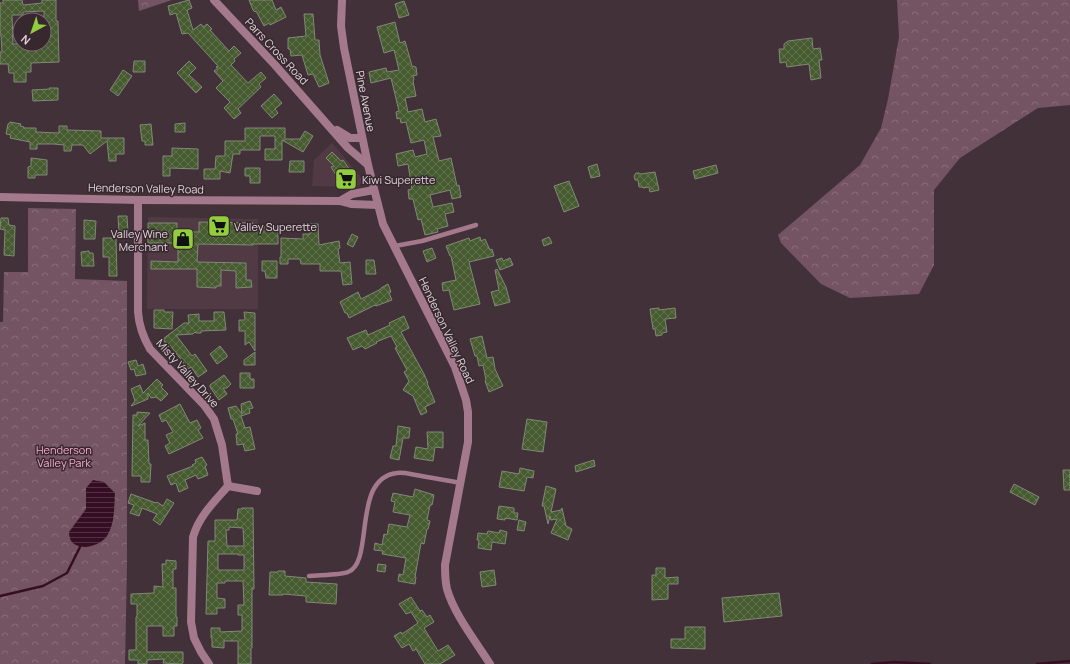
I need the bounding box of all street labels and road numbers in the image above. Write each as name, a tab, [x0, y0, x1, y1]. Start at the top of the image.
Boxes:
street label: Parrs Cross Road	[242, 14, 312, 88]
street label: Pine Avenue	[353, 69, 379, 133]
street label: Henderson Valley Road	[88, 179, 204, 197]
street label: Henderson Valley Road	[416, 274, 478, 386]
street label: Misty Valley Drive	[153, 336, 223, 411]

